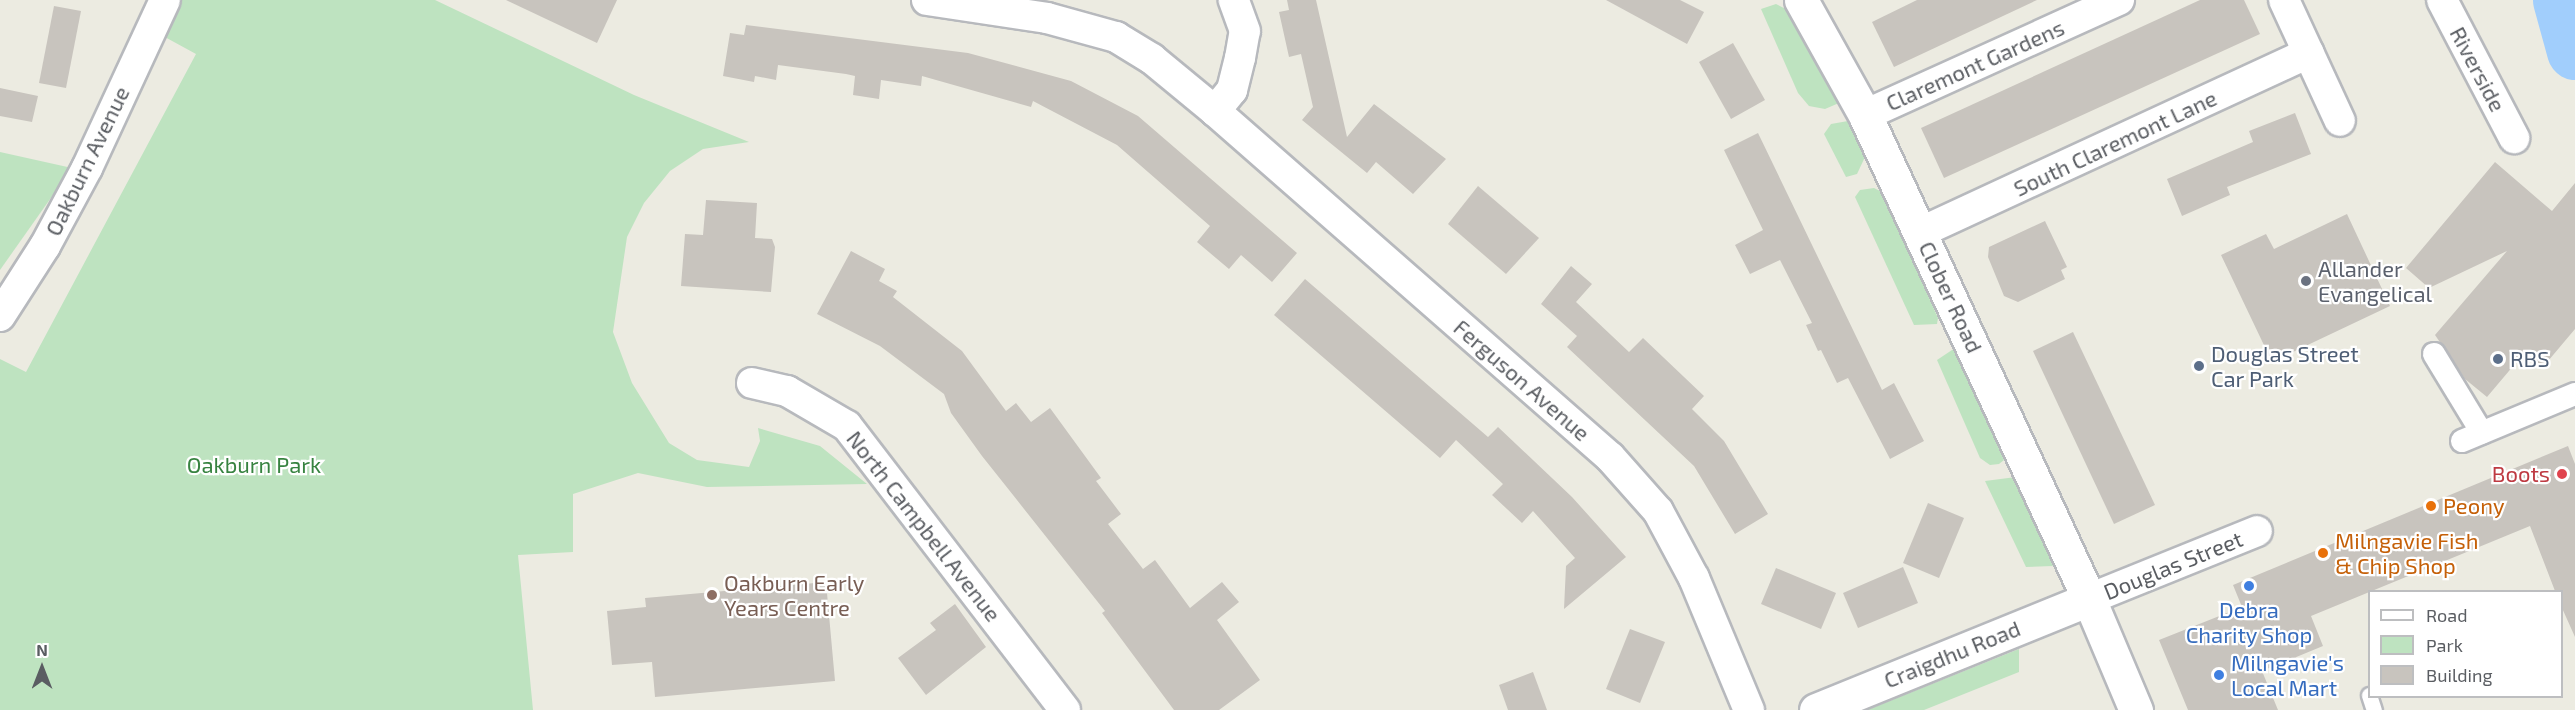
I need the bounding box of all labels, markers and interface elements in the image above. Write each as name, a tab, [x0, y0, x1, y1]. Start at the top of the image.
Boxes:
street label: Claremont Gardens	[1882, 14, 2068, 116]
street label: Riverside	[2445, 22, 2511, 116]
street label: Oakburn Avenue	[39, 82, 135, 240]
street label: South Claremont Lane	[2009, 84, 2221, 202]
street label: Clober Road	[1914, 237, 1988, 357]
place label: Allander Evangelical	[2318, 255, 2432, 306]
marker: Allander Evangelical	[2299, 274, 2313, 288]
street label: Ferguson Avenue	[1448, 314, 1596, 446]
place label: Douglas Street Car Park	[2211, 340, 2359, 392]
place label: RBS	[2510, 346, 2550, 372]
marker: RBS	[2491, 352, 2505, 366]
marker: Douglas Street Car Park	[2192, 359, 2206, 373]
street label: North Campbell Avenue	[841, 425, 1007, 627]
park label: Oakburn Park	[187, 452, 321, 478]
place label: Boots	[2492, 461, 2550, 487]
marker: Boots	[2555, 467, 2569, 481]
place label: Peony	[2443, 493, 2505, 519]
marker: Peony	[2424, 499, 2438, 513]
street label: Douglas Street	[2100, 525, 2246, 605]
place label: Milngavie Fish & Chip Shop	[2335, 527, 2478, 578]
marker: Milngavie Fish & Chip Shop	[2316, 546, 2330, 560]
place label: Oakburn Early Years Centre	[724, 569, 864, 620]
marker: Debra Charity Shop	[2242, 579, 2256, 593]
marker: Oakburn Early Years Centre	[705, 588, 719, 602]
legend	[2368, 590, 2563, 698]
place label: Debra Charity Shop	[2186, 596, 2312, 648]
text: Road	[2426, 604, 2467, 626]
street label: Craigdhu Road	[1880, 615, 2024, 693]
text: Park	[2426, 634, 2463, 656]
north arrow	[12, 638, 72, 698]
text: N	[36, 640, 48, 659]
place label: Milngavie's Local Mart	[2231, 649, 2344, 700]
text: Building	[2426, 664, 2493, 686]
marker: Milngavie's Local Mart	[2212, 668, 2226, 682]

